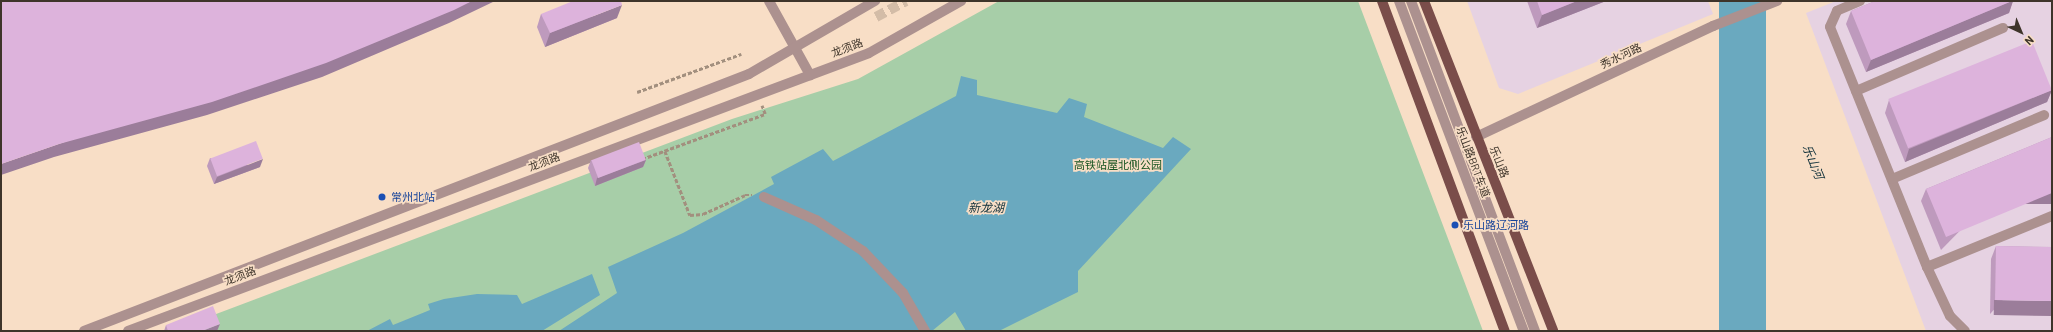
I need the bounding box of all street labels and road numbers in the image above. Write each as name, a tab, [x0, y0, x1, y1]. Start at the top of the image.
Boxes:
street label: 龙须路	[829, 36, 865, 60]
street label: 秀水河路	[1598, 41, 1644, 71]
street label: 乐山路BRT车道	[1453, 125, 1493, 199]
street label: 乐山路	[1487, 144, 1511, 180]
street label: 龙须路	[526, 150, 562, 174]
street label: 龙须路	[222, 264, 258, 288]

